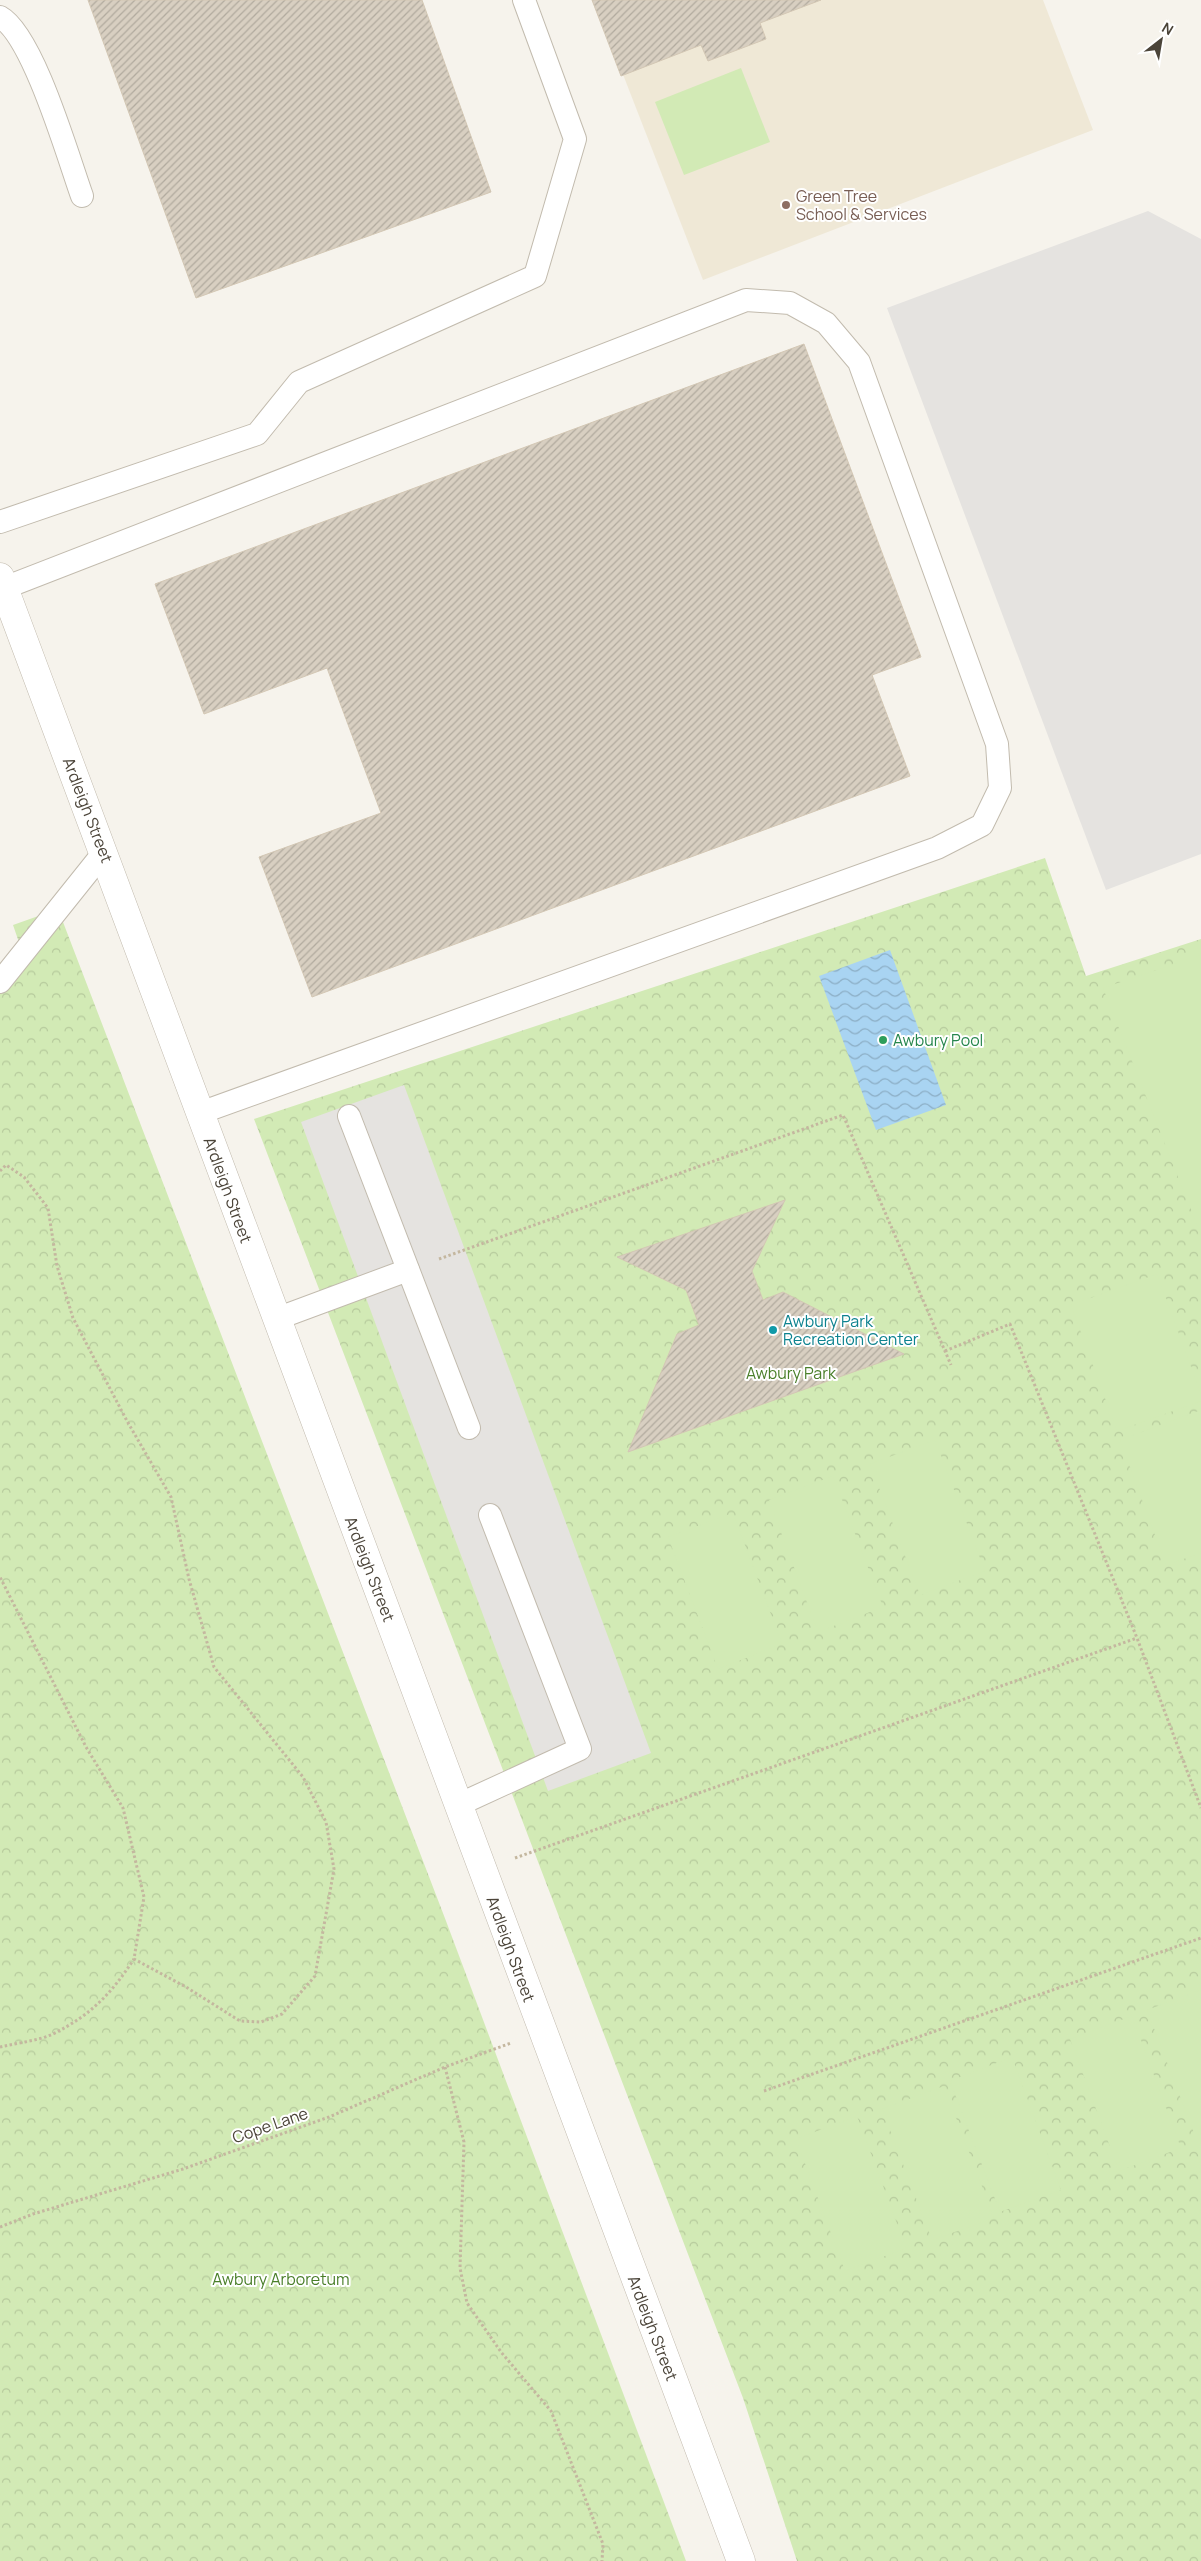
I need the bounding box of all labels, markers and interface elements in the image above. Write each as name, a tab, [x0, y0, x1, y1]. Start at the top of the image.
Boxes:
north arrow	[1136, 15, 1186, 65]
text: N	[1159, 18, 1177, 39]
place label: Green Tree School & Services	[796, 185, 927, 225]
marker: Green Tree School & Services	[780, 199, 792, 211]
street label: Ardleigh Street	[58, 754, 118, 866]
place label: Awbury Pool	[893, 1029, 983, 1051]
marker: Awbury Pool	[877, 1034, 889, 1046]
street label: Ardleigh Street	[199, 1134, 257, 1246]
place label: Awbury Park Recreation Center	[783, 1310, 919, 1350]
marker: Awbury Park Recreation Center	[767, 1324, 779, 1336]
park label: Awbury Park	[746, 1362, 837, 1384]
street label: Ardleigh Street	[340, 1513, 400, 1625]
street label: Ardleigh Street	[482, 1893, 540, 2005]
street label: Cope Lane	[229, 2102, 311, 2148]
park label: Awbury Arboretum	[212, 2268, 350, 2290]
street label: Ardleigh Street	[623, 2272, 683, 2384]

